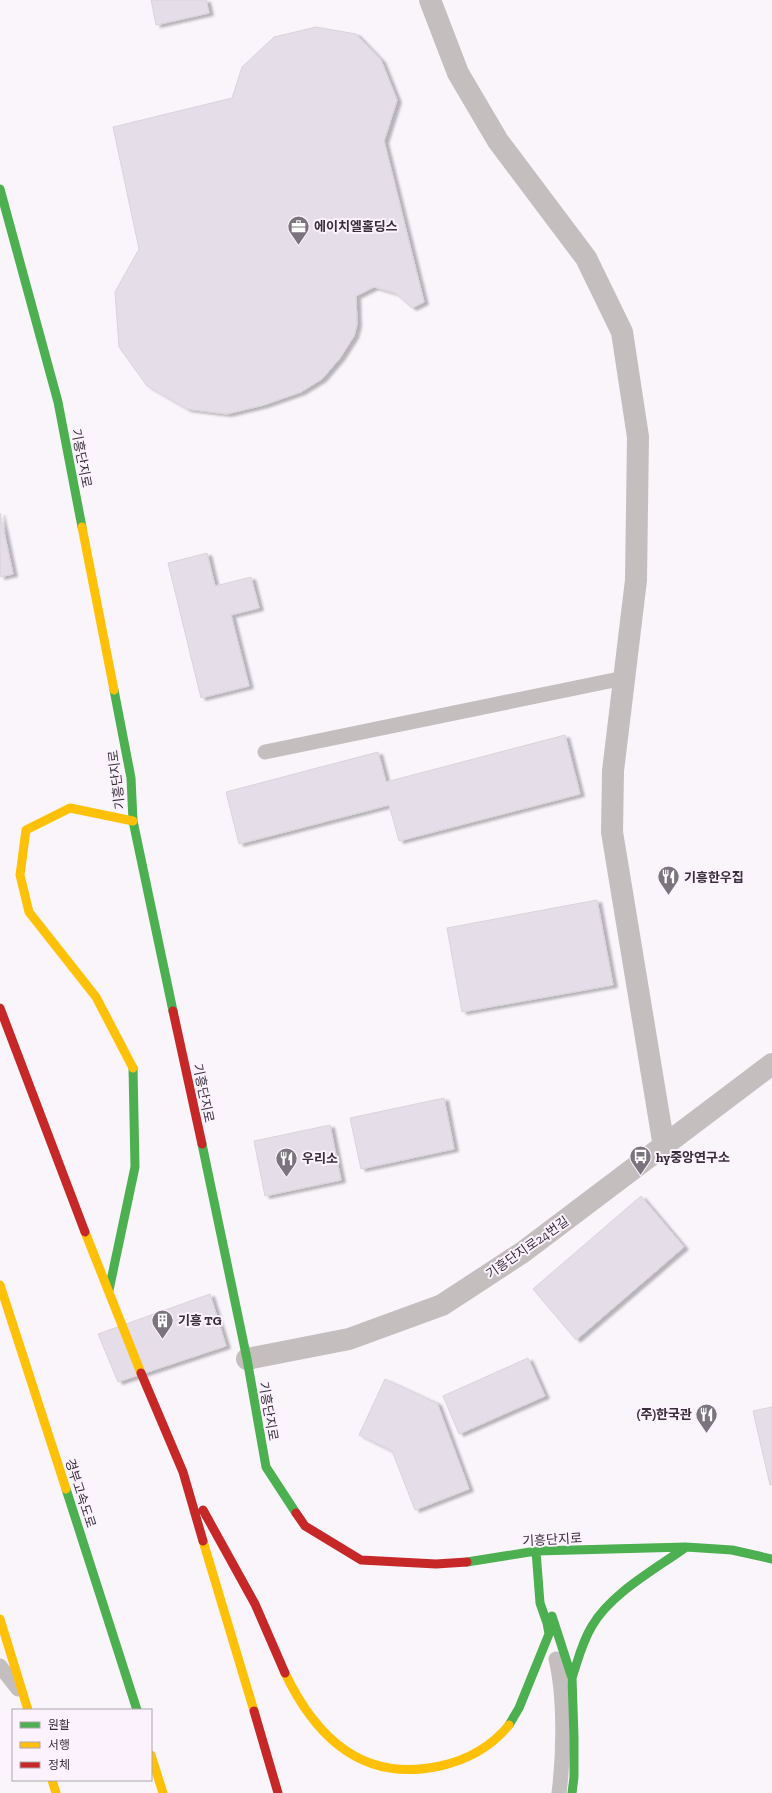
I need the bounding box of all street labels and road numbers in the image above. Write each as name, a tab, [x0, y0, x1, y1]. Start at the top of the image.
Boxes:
street label: 기흥단지로	[68, 427, 95, 489]
street label: 기흥단지로	[105, 749, 128, 811]
street label: 기흥단지로	[190, 1062, 217, 1124]
street label: 기흥단지로24번길	[483, 1213, 571, 1281]
street label: 기흥단지로	[256, 1380, 281, 1442]
street label: 경부고속도로	[62, 1457, 99, 1530]
street label: 기흥단지로	[522, 1530, 582, 1549]

